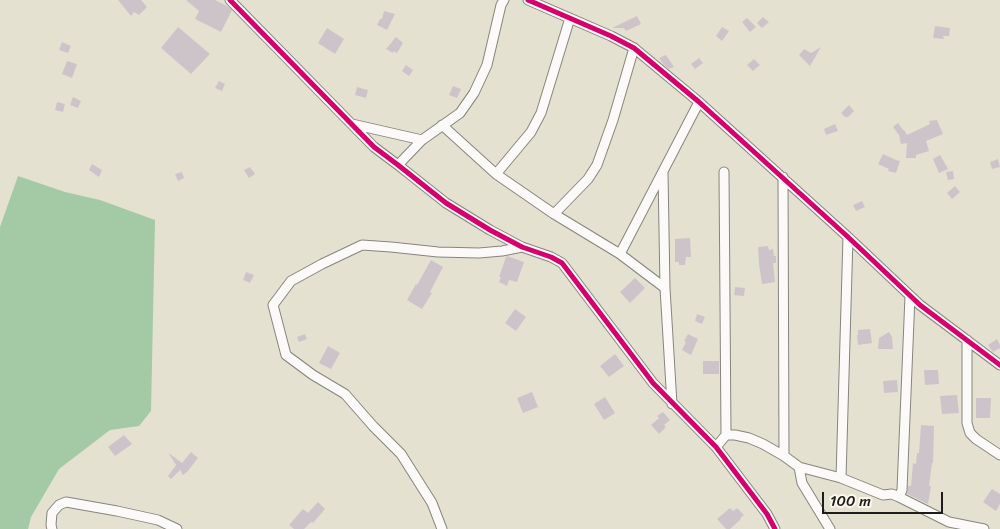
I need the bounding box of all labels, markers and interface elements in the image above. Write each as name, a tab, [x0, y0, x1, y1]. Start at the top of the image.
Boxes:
scale bar	[825, 482, 946, 514]
text: 100 m	[830, 488, 871, 514]

